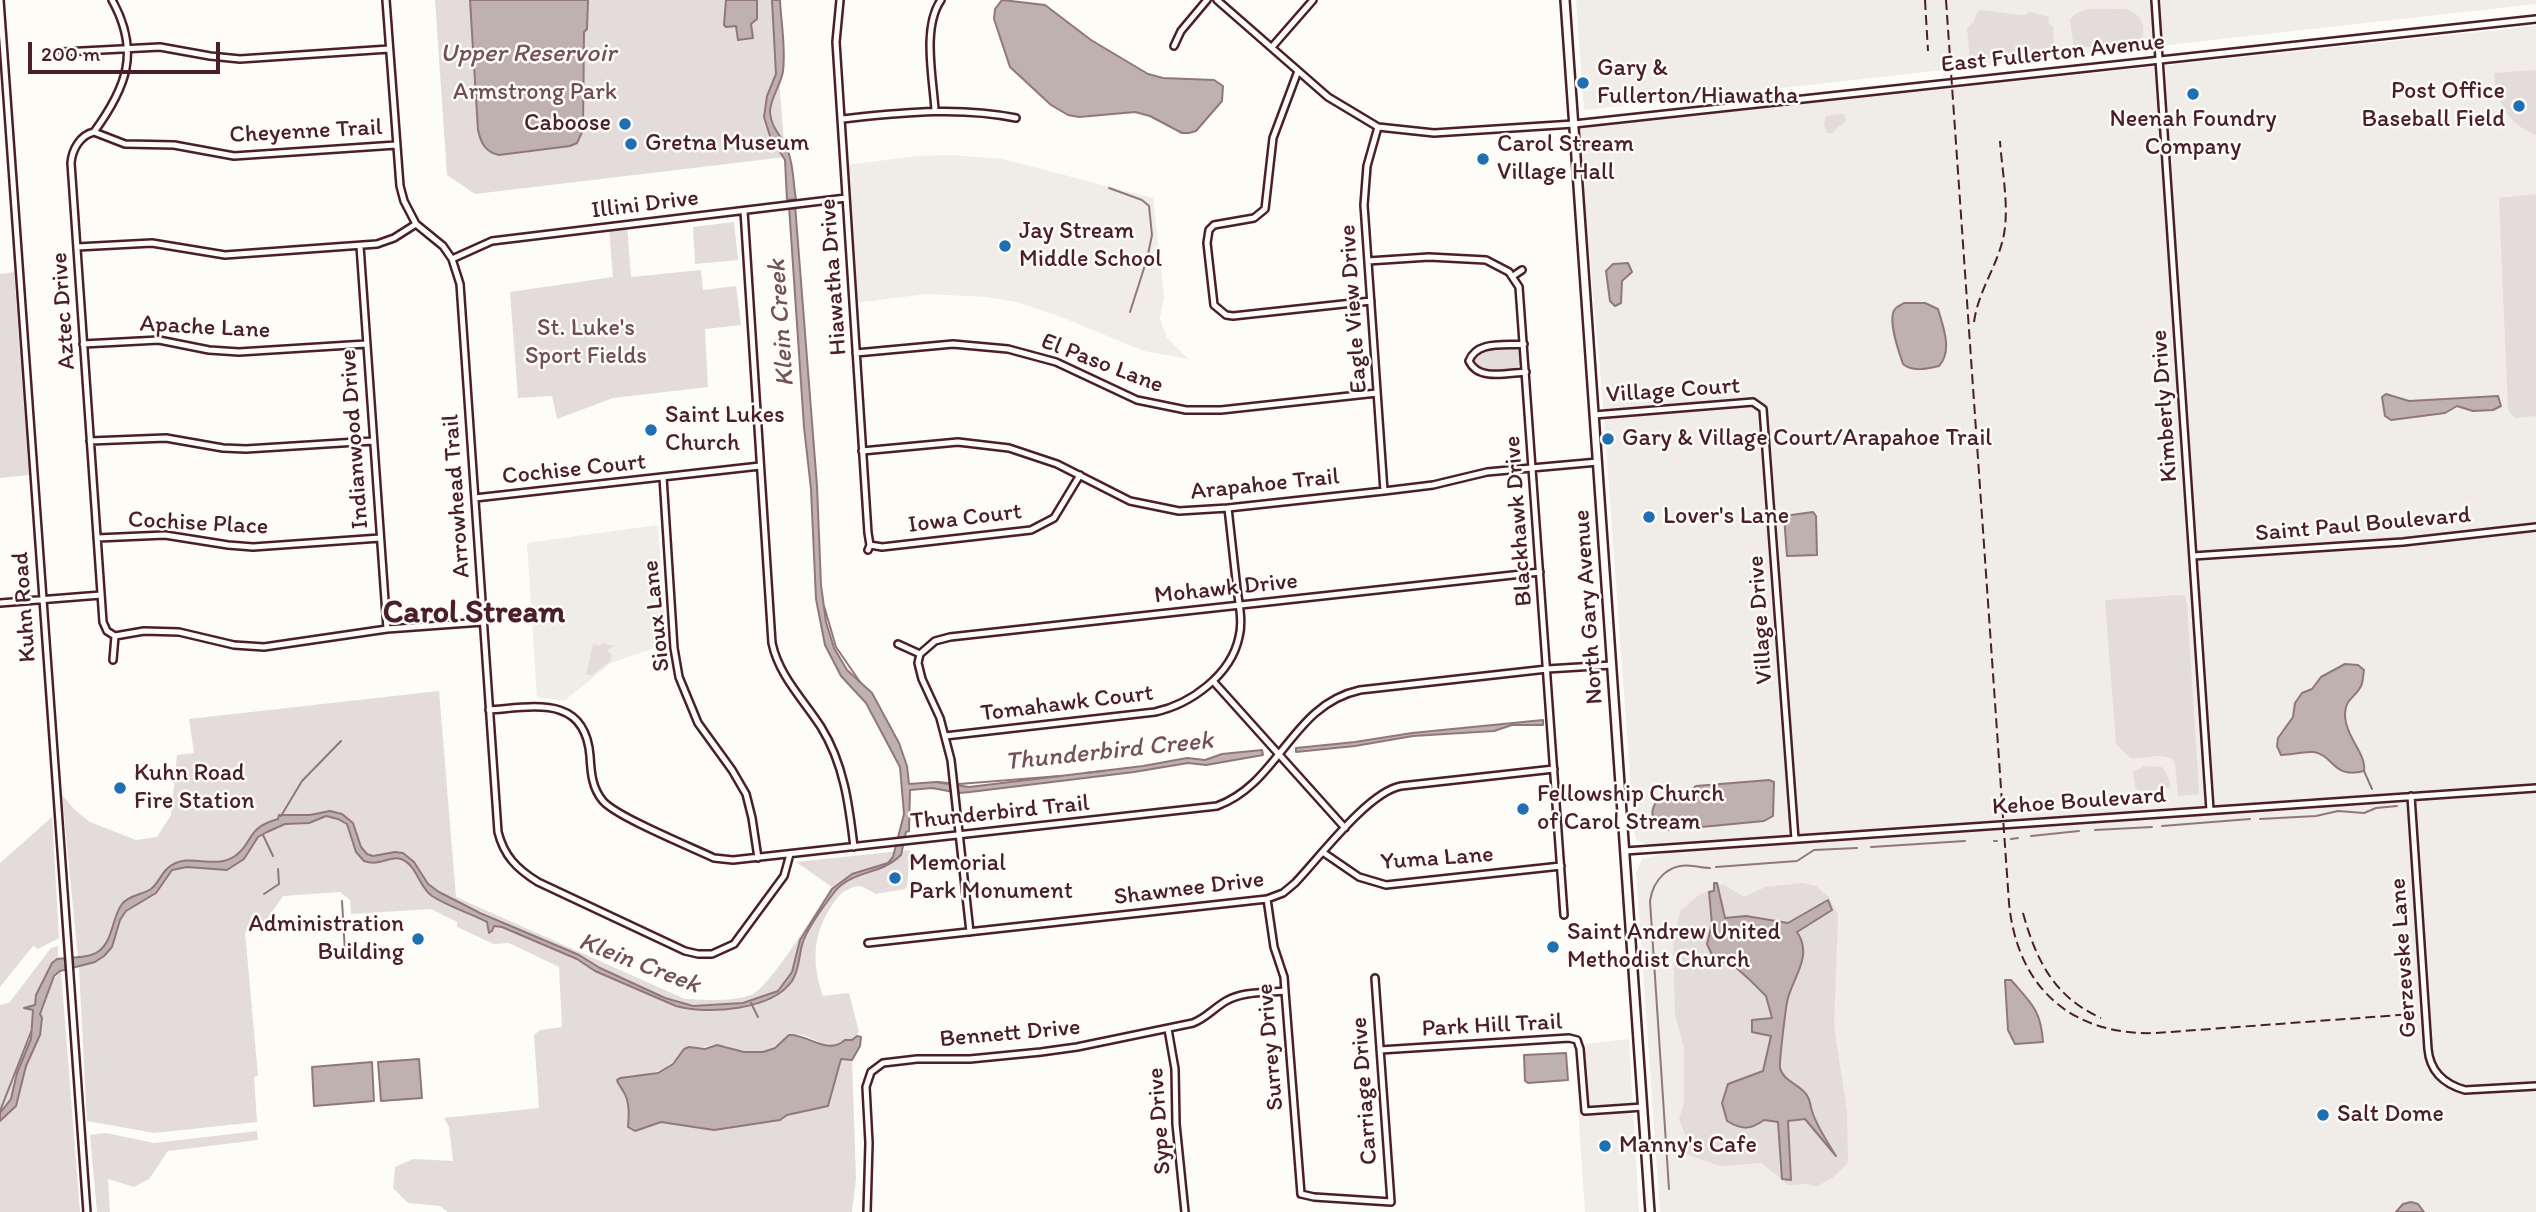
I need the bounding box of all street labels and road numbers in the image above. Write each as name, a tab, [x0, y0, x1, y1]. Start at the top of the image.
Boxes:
street label: East Fullerton Avenue	[1940, 28, 2166, 80]
street label: Cheyenne Trail	[229, 114, 383, 150]
street label: Illini Drive	[590, 184, 700, 226]
street label: Hiawatha Drive	[814, 198, 854, 356]
street label: Eagle View Drive	[1334, 224, 1374, 394]
street label: Aztec Drive	[46, 251, 82, 371]
street label: Apache Lane	[139, 310, 271, 346]
street label: El Paso Lane	[1037, 327, 1167, 401]
street label: Kimberly Drive	[2145, 329, 2185, 483]
street label: Indianwood Drive	[334, 348, 376, 530]
street label: Village Court	[1605, 372, 1741, 410]
street label: Arrowhead Trail	[437, 413, 477, 579]
street label: Blackhawk Drive	[1499, 435, 1539, 607]
street label: Cochise Court	[501, 448, 647, 492]
street label: Arapahoe Trail	[1189, 463, 1341, 507]
street label: Iowa Court	[907, 498, 1023, 540]
street label: Saint Paul Boulevard	[2254, 501, 2472, 549]
street label: Cochise Place	[127, 506, 269, 542]
street label: North Gary Avenue	[1568, 509, 1610, 705]
street label: Kuhn Road	[7, 551, 43, 663]
street label: Village Drive	[1742, 555, 1780, 685]
street label: Sioux Lane	[637, 559, 677, 673]
street label: Mohawk Drive	[1153, 567, 1299, 611]
street label: Tomahawk Court	[979, 679, 1155, 729]
street label: Kehoe Boulevard	[1991, 782, 2167, 822]
street label: Thunderbird Trail	[909, 789, 1091, 837]
street label: Yuma Lane	[1380, 841, 1494, 877]
street label: Shawnee Drive	[1112, 865, 1266, 913]
street label: Gerzevske Lane	[2384, 877, 2424, 1039]
street label: Surrey Drive	[1251, 982, 1291, 1112]
street label: Park Hill Trail	[1421, 1008, 1563, 1044]
street label: Bennett Drive	[938, 1013, 1082, 1055]
street label: Carriage Drive	[1345, 1016, 1385, 1166]
street label: Sype Drive	[1142, 1066, 1178, 1176]

